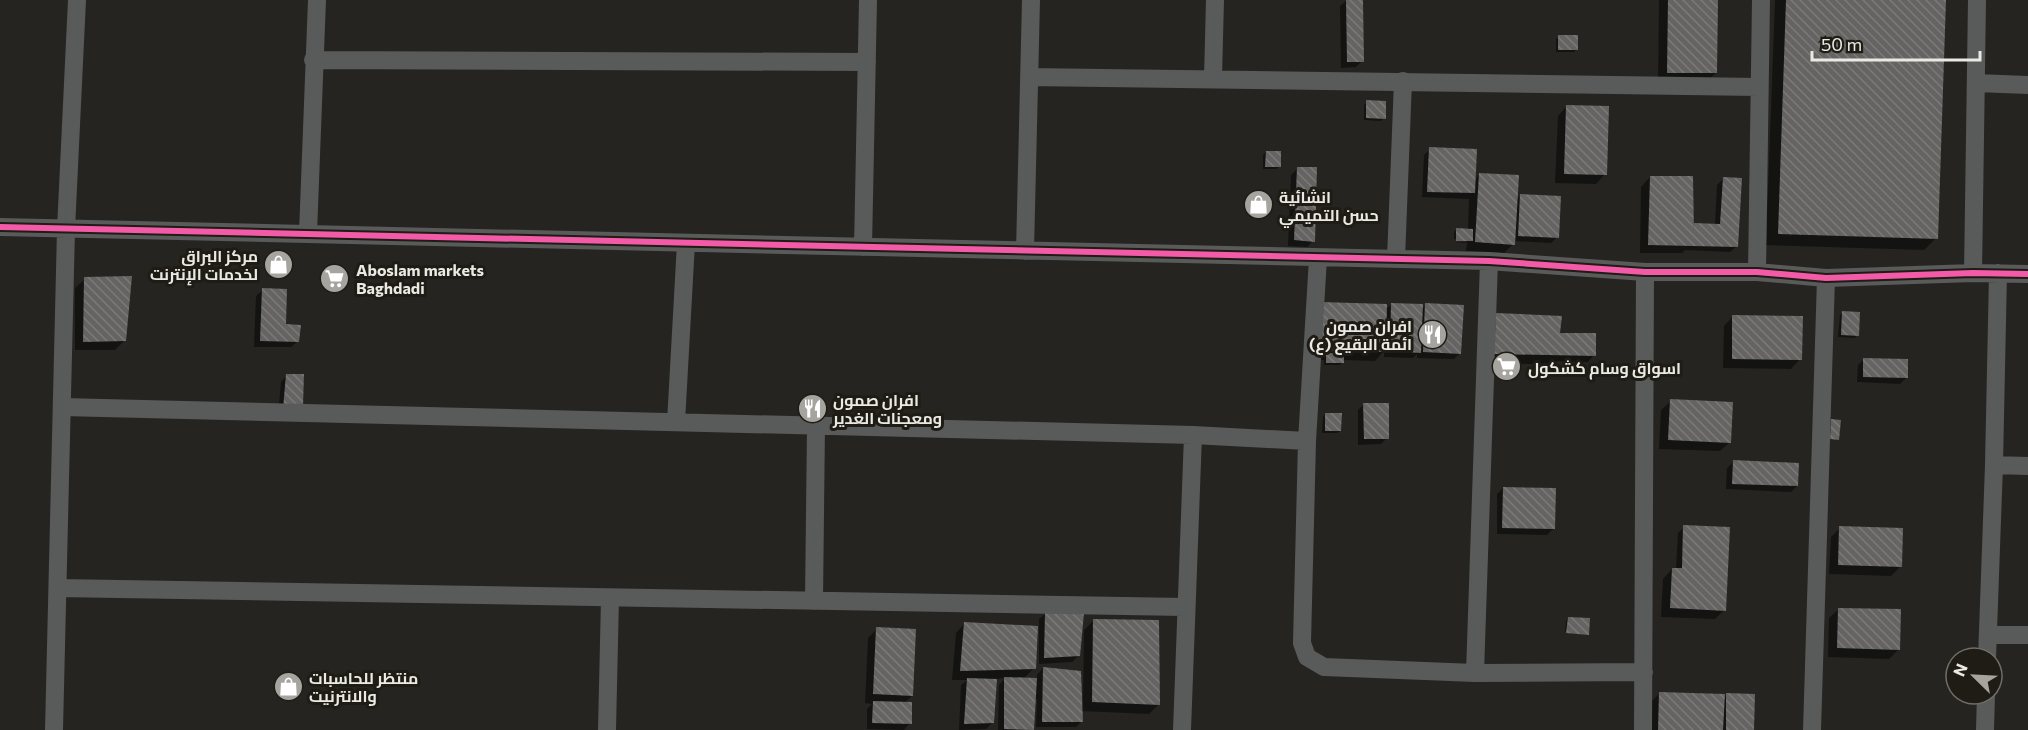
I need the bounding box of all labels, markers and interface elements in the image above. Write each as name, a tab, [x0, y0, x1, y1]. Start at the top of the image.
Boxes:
scale bar	[1812, 24, 1980, 62]
text: 50 m	[1821, 33, 1862, 55]
place label: انشائية حسن التميمي	[1279, 187, 1379, 228]
shop icon: انشائية حسن التميمي	[1242, 189, 1274, 221]
place label: مركز البراق لخدمات الإنترنت	[150, 246, 258, 286]
shop icon: مركز البراق لخدمات الإنترنت	[263, 248, 295, 280]
place label: Aboslam markets Baghdadi	[356, 260, 484, 297]
supermarket icon: Aboslam markets Baghdadi	[319, 262, 351, 294]
place label: افران صمون ائمة البقيع (ع)	[1309, 316, 1412, 355]
restaurant icon: افران صمون ائمة البقيع (ع)	[1417, 318, 1449, 350]
supermarket icon: اسواق وسام كشكول	[1491, 351, 1523, 383]
place label: اسواق وسام كشكول	[1528, 358, 1681, 380]
place label: افران صمون ومعجنات الغدير	[832, 390, 942, 428]
restaurant icon: افران صمون ومعجنات الغدير	[796, 392, 828, 424]
north arrow	[1944, 646, 2004, 706]
text: N	[1949, 660, 1971, 679]
place label: منتظر للحاسبات والانترنيت	[309, 668, 418, 706]
shop icon: منتظر للحاسبات والانترنيت	[272, 670, 304, 702]

